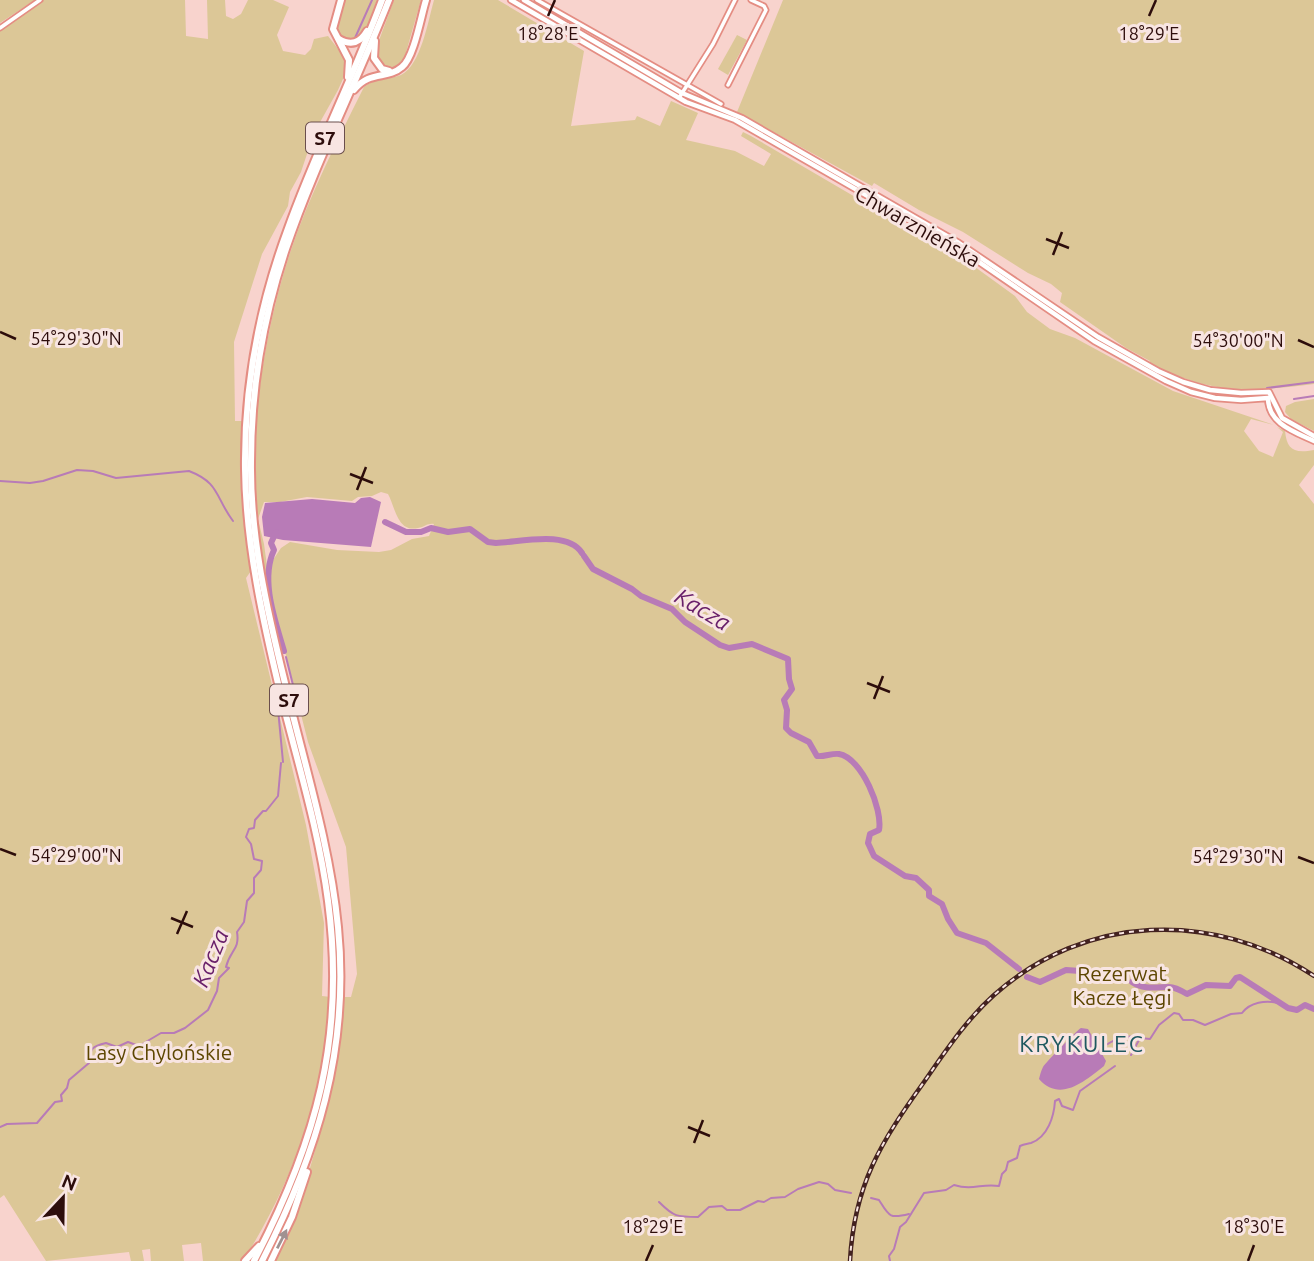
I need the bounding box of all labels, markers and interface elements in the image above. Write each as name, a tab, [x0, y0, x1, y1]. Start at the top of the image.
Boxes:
text: 18°28'E	[518, 23, 578, 43]
text: 18°29'E	[1119, 23, 1179, 43]
road number: S7	[306, 122, 344, 154]
street label: Chwarznieńska	[851, 180, 985, 272]
text: 54°29'30"N	[30, 328, 122, 348]
text: 54°30'00"N	[1192, 330, 1284, 350]
water label: Kacza	[671, 583, 735, 635]
road number: S7	[270, 684, 308, 716]
text: 54°29'00"N	[30, 845, 122, 865]
text: 54°29'30"N	[1192, 846, 1284, 866]
water label: Kacza	[187, 926, 233, 990]
park label: Rezerwat Kacze Łęgi	[1073, 961, 1172, 1009]
district label: KRYKULEC	[1019, 1031, 1145, 1056]
park label: Lasy Chylońskie	[86, 1040, 232, 1064]
north arrow	[28, 1163, 98, 1233]
text: N	[59, 1169, 80, 1195]
text: 18°29'E	[623, 1216, 683, 1236]
text: 18°30'E	[1224, 1216, 1284, 1236]
one-way arrow	[276, 1229, 288, 1250]

